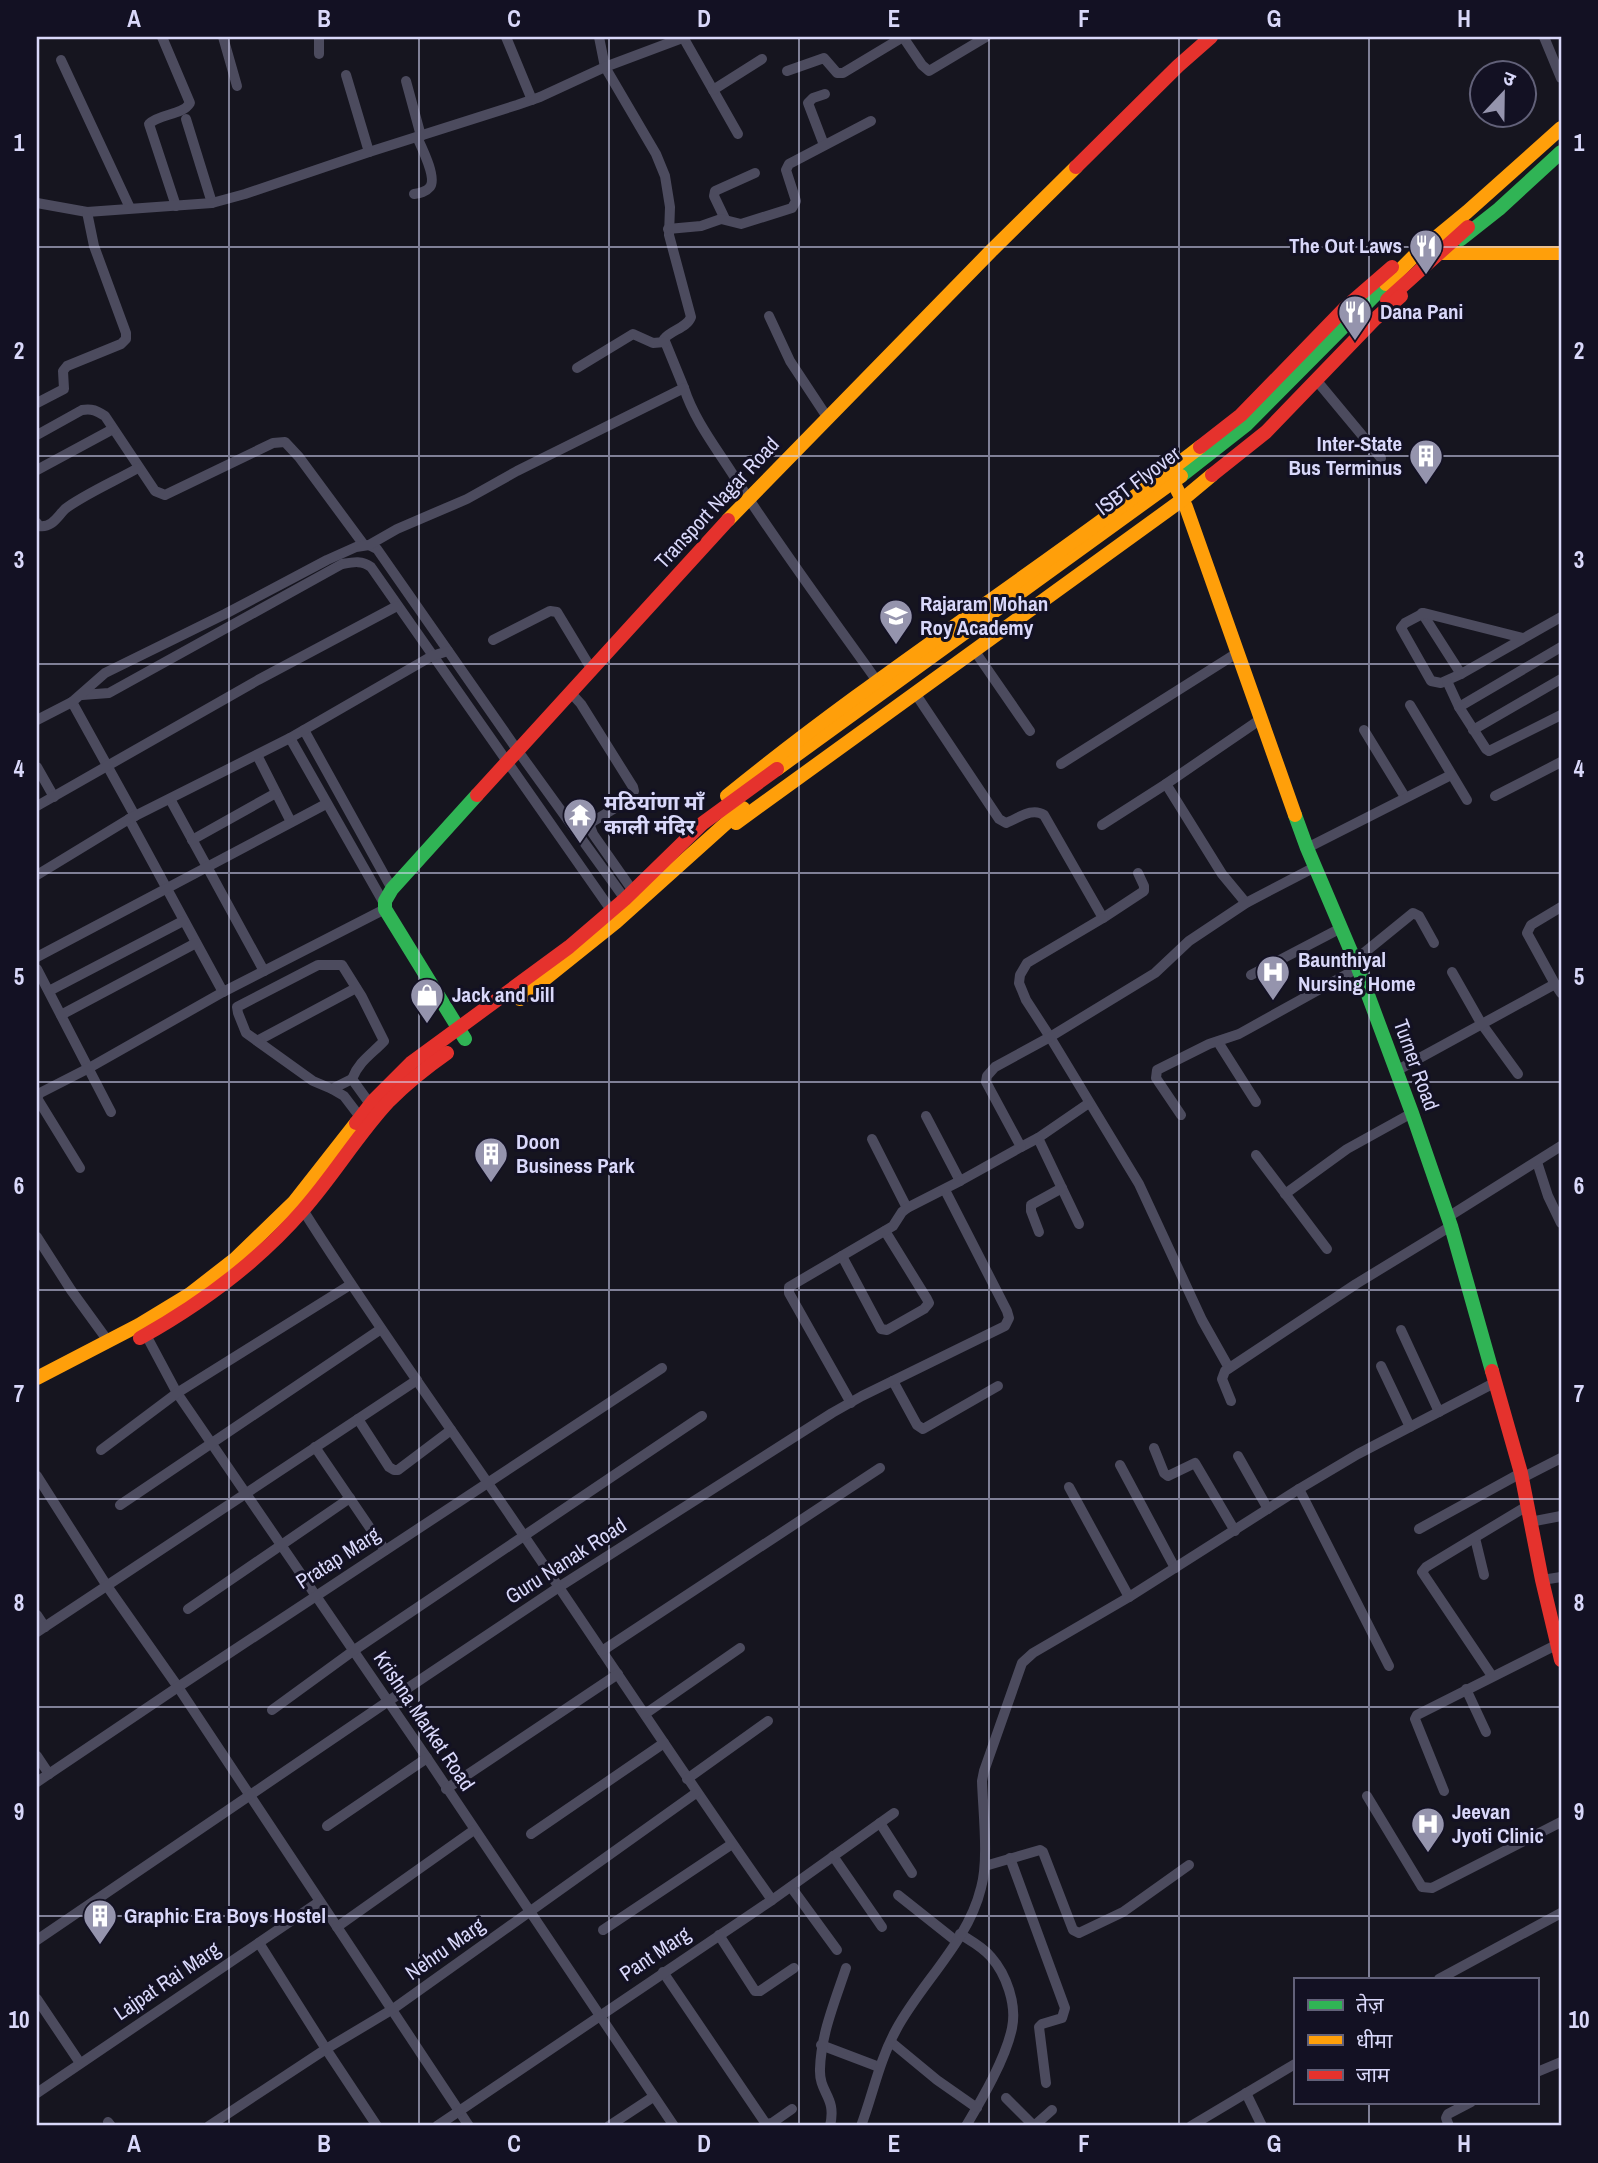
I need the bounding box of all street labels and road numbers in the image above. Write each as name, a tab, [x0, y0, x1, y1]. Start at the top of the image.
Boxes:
street label: Transport Nagar Road	[648, 430, 785, 575]
street label: ISBT Flyover	[1089, 439, 1186, 522]
street label: Turner Road	[1387, 1015, 1446, 1115]
street label: Guru Nanak Road	[500, 1511, 632, 1611]
street label: Pratap Marg	[290, 1519, 386, 1596]
street label: Krishna Market Road	[367, 1645, 482, 1796]
street label: Nehru Marg	[399, 1910, 491, 1987]
street label: Pant Marg	[614, 1919, 696, 1988]
street label: Lajpat Rai Marg	[108, 1934, 226, 2027]

